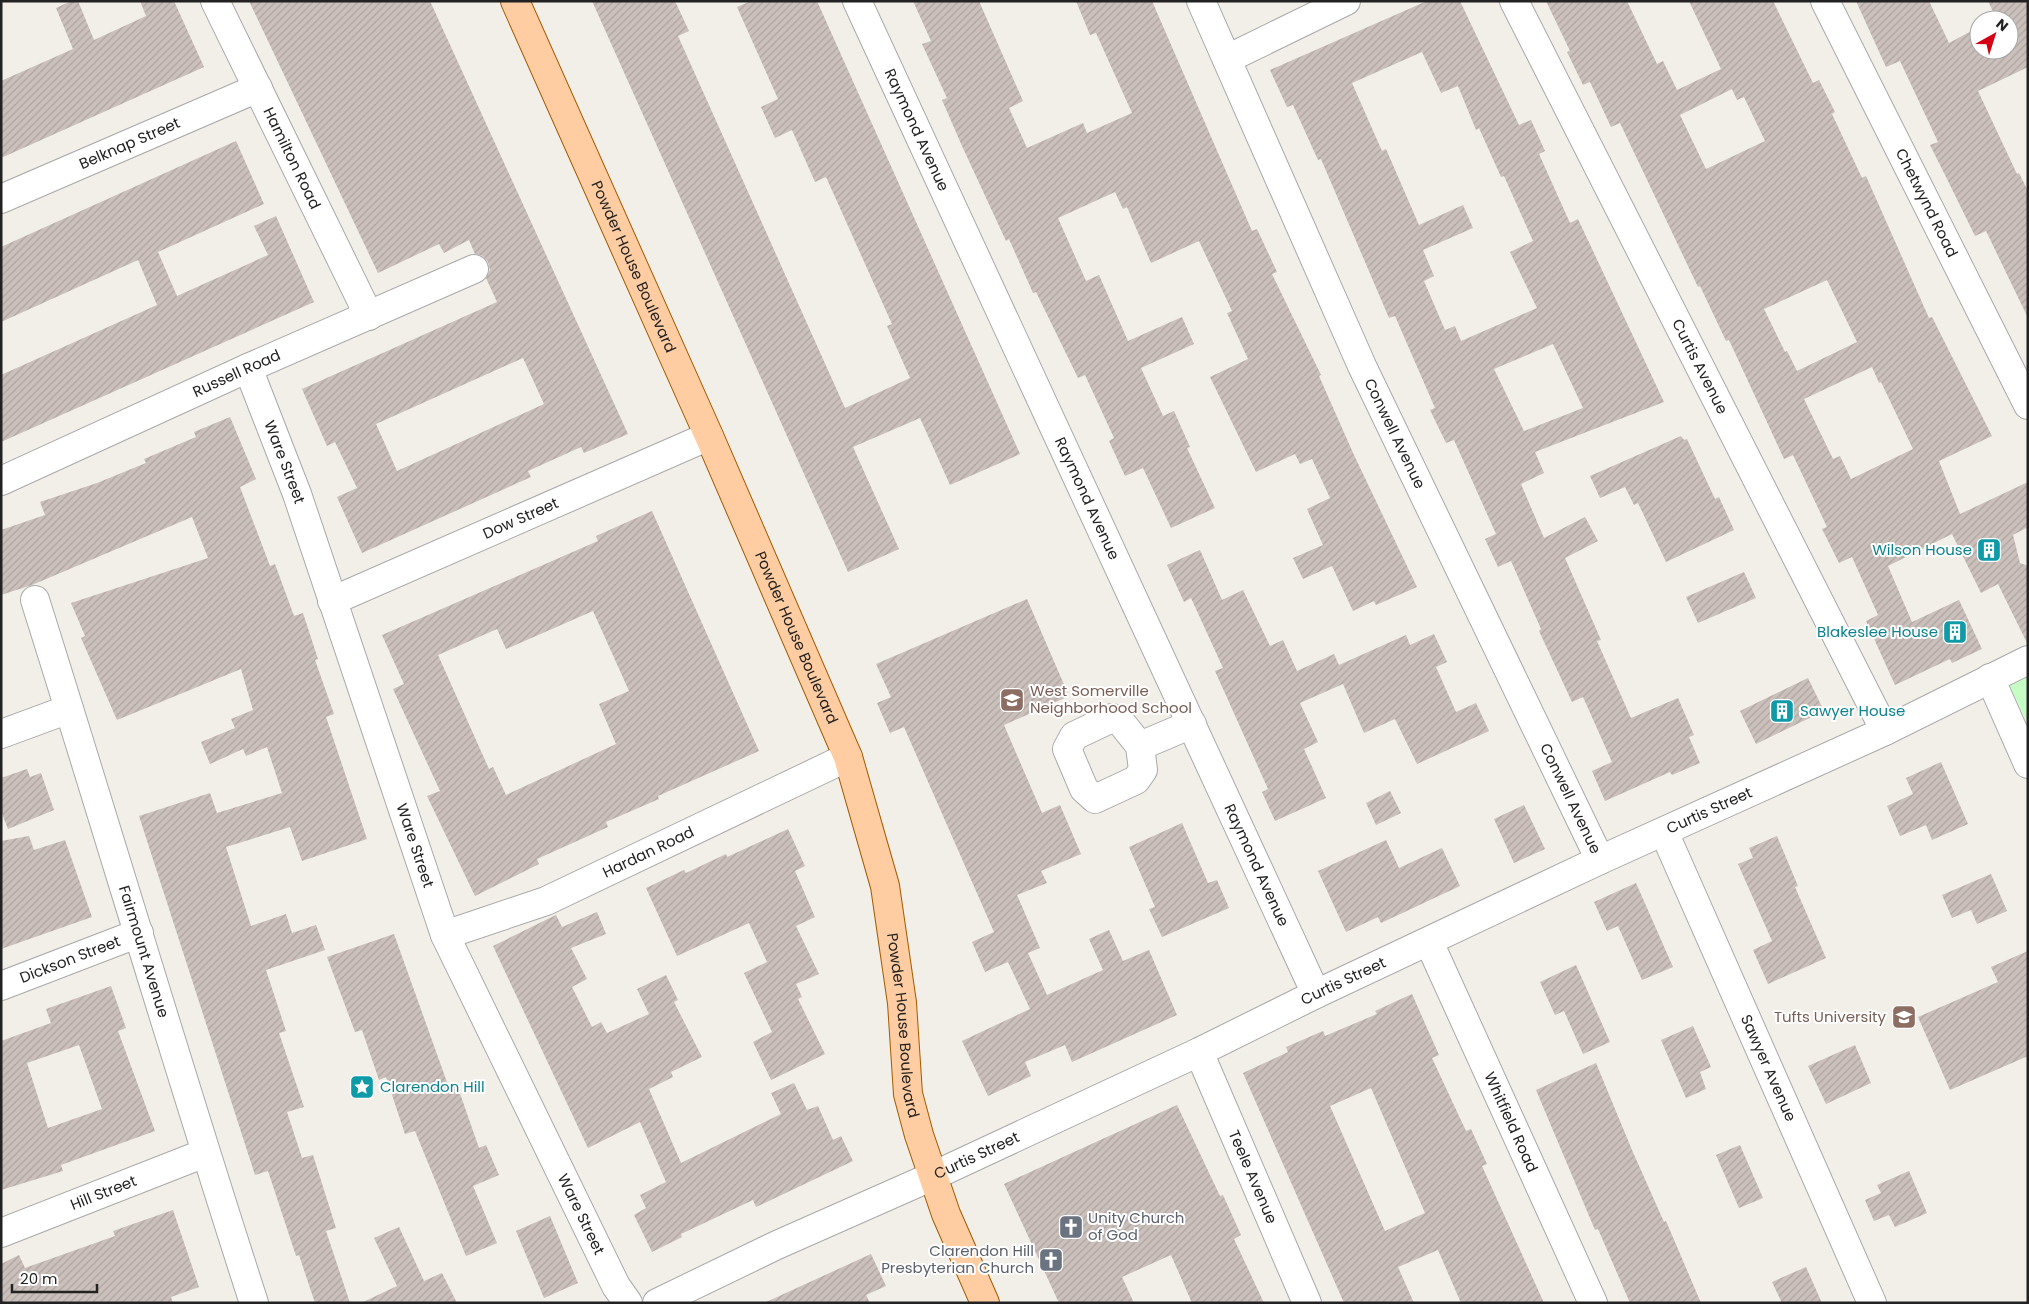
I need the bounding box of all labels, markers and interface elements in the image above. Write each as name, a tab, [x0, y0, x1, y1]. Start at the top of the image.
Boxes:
north arrow	[1969, 10, 2019, 60]
text: N	[1992, 14, 2013, 36]
street label: Raymond Avenue	[880, 65, 954, 194]
street label: Hamilton Road	[258, 103, 326, 213]
street label: Belknap Street	[76, 112, 183, 174]
street label: Chetwynd Road	[1891, 145, 1963, 261]
street label: Powder House Boulevard	[586, 177, 681, 356]
street label: Curtis Avenue	[1667, 315, 1733, 417]
street label: Russell Road	[189, 344, 284, 402]
street label: Conwell Avenue	[1359, 375, 1431, 492]
street label: Ware Street	[259, 417, 311, 506]
street label: Raymond Avenue	[1050, 433, 1125, 563]
street label: Dow Street	[479, 492, 562, 544]
building icon: Wilson House	[1976, 537, 2002, 563]
place label: Wilson House	[1872, 539, 1972, 560]
street label: Powder House Boulevard	[750, 548, 843, 727]
building icon: Blakeslee House	[1942, 619, 1968, 645]
place label: Blakeslee House	[1817, 621, 1938, 642]
place label: West Somerville Neighborhood School	[1030, 680, 1192, 718]
school or university icon: West Somerville Neighborhood School	[999, 687, 1025, 713]
building icon: Sawyer House	[1769, 698, 1795, 724]
place label: Sawyer House	[1800, 700, 1905, 721]
street label: Conwell Avenue	[1535, 740, 1606, 857]
street label: Curtis Street	[1663, 782, 1755, 839]
street label: Ware Street	[392, 800, 439, 890]
street label: Raymond Avenue	[1219, 800, 1294, 930]
street label: Hardan Road	[599, 821, 697, 883]
street label: Fairmount Avenue	[114, 883, 174, 1020]
street label: Dickson Street	[17, 930, 123, 988]
street label: Powder House Boulevard	[882, 932, 925, 1120]
street label: Curtis Street	[1297, 952, 1389, 1010]
school or university icon: Tufts University	[1891, 1004, 1917, 1030]
place label: Tufts University	[1774, 1006, 1887, 1027]
street label: Sawyer Avenue	[1736, 1011, 1802, 1125]
street label: Whitfield Road	[1479, 1068, 1543, 1176]
place icon: Clarendon Hill	[349, 1074, 375, 1100]
place label: Clarendon Hill	[380, 1076, 485, 1097]
street label: Curtis Street	[930, 1126, 1022, 1184]
street label: Teele Avenue	[1224, 1127, 1283, 1227]
street label: Hill Street	[67, 1170, 139, 1215]
street label: Ware Street	[553, 1170, 610, 1258]
place label: Unity Church of God	[1088, 1207, 1184, 1245]
church icon: Unity Church of God	[1058, 1214, 1084, 1240]
place label: Clarendon Hill Presbyterian Church	[881, 1240, 1034, 1278]
church icon: Clarendon Hill Presbyterian Church	[1038, 1247, 1064, 1273]
scale bar	[12, 1262, 98, 1294]
text: 20 m	[20, 1268, 58, 1289]

